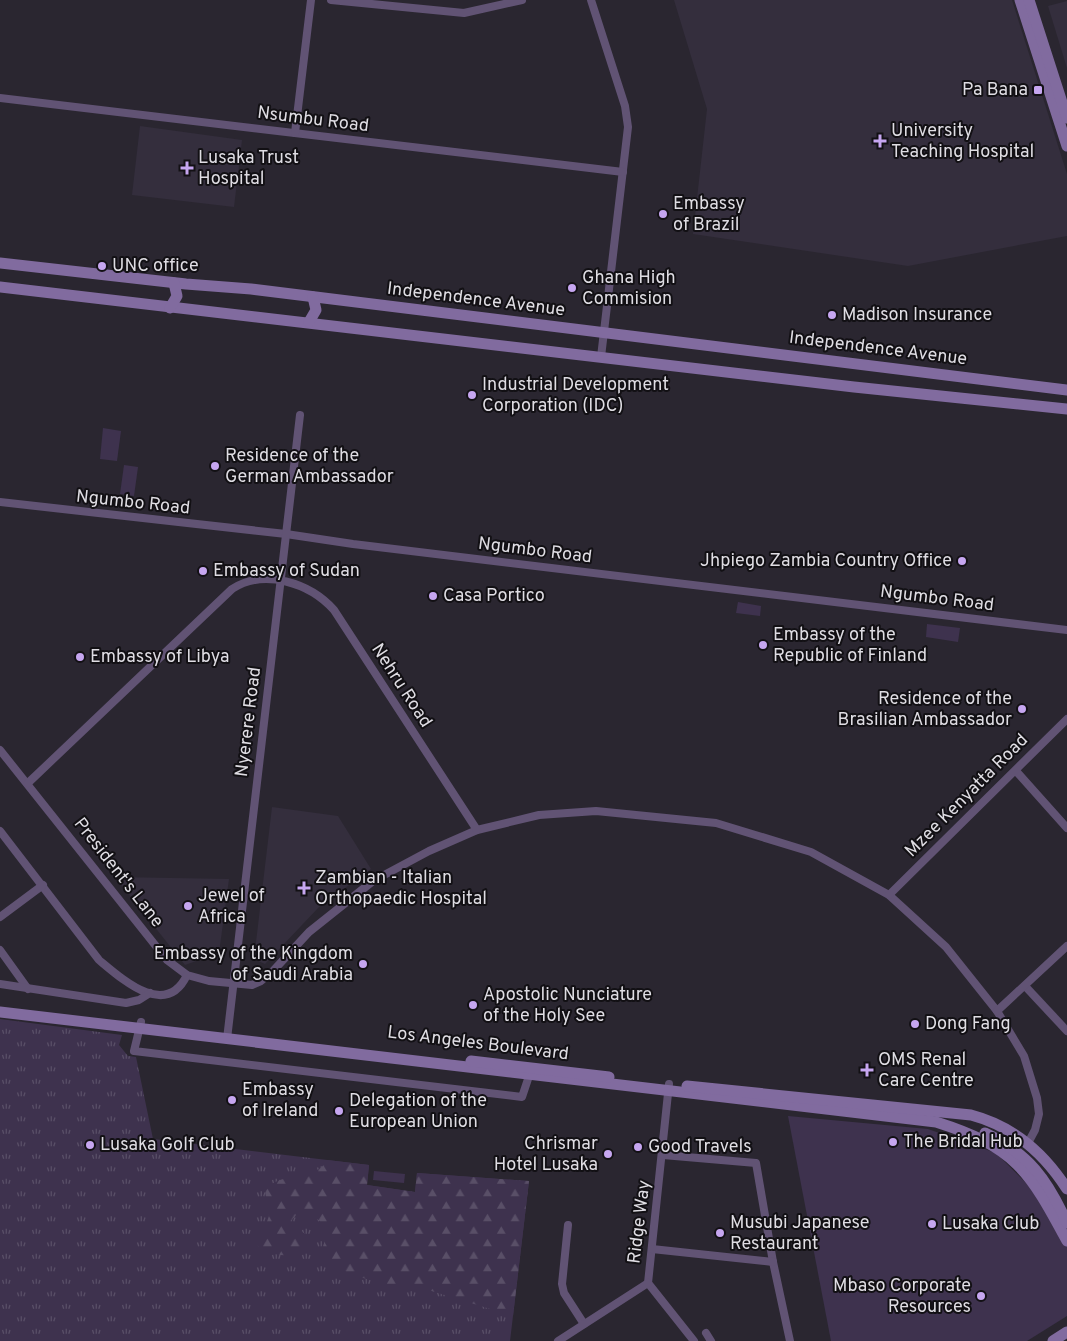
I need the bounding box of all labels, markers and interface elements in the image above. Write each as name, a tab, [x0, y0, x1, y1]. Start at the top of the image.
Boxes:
place label: Pa Bana	[962, 79, 1028, 102]
marker: Pa Bana	[1032, 84, 1044, 96]
street label: Nsumbu Road	[256, 102, 370, 138]
place label: University Teaching Hospital	[891, 120, 1034, 164]
marker: University Teaching Hospital	[873, 134, 887, 148]
place label: Lusaka Trust Hospital	[198, 147, 299, 191]
marker: Lusaka Trust Hospital	[180, 161, 194, 175]
place label: Embassy of Brazil	[673, 193, 745, 237]
marker: Embassy of Brazil	[657, 208, 669, 220]
place label: UNC office	[112, 255, 199, 278]
marker: UNC office	[96, 260, 108, 272]
place label: Ghana High Commision	[582, 267, 676, 311]
street label: Independence Avenue	[386, 278, 566, 322]
marker: Ghana High Commision	[566, 282, 578, 294]
place label: Madison Insurance	[842, 304, 992, 327]
marker: Madison Insurance	[826, 309, 838, 321]
street label: Independence Avenue	[788, 327, 968, 371]
place label: Industrial Development Corporation (IDC)	[482, 374, 669, 418]
marker: Industrial Development Corporation (IDC)	[466, 389, 478, 401]
place label: Residence of the German Ambassador	[225, 445, 394, 489]
marker: Residence of the German Ambassador	[209, 460, 221, 472]
street label: Ngumbo Road	[75, 486, 191, 520]
street label: Ngumbo Road	[477, 533, 593, 569]
place label: Jhpiego Zambia Country Office	[700, 550, 952, 573]
marker: Jhpiego Zambia Country Office	[956, 555, 968, 567]
place label: Embassy of Sudan	[213, 560, 360, 583]
marker: Embassy of Sudan	[197, 565, 209, 577]
street label: Ngumbo Road	[879, 581, 995, 617]
place label: Casa Portico	[443, 585, 545, 608]
marker: Casa Portico	[427, 590, 439, 602]
place label: Embassy of the Republic of Finland	[773, 624, 927, 668]
marker: Embassy of the Republic of Finland	[757, 639, 769, 651]
street label: Nehru Road	[365, 640, 437, 732]
place label: Embassy of Libya	[90, 646, 230, 669]
marker: Embassy of Libya	[74, 651, 86, 663]
street label: Nyerere Road	[231, 666, 267, 778]
place label: Residence of the Brasilian Ambassador	[838, 688, 1012, 732]
marker: Residence of the Brasilian Ambassador	[1016, 703, 1028, 715]
street label: Mzee Kenyatta Road	[900, 729, 1034, 863]
street label: President's Lane	[68, 813, 168, 933]
place label: Zambian - Italian Orthopaedic Hospital	[315, 867, 487, 911]
marker: Zambian - Italian Orthopaedic Hospital	[297, 881, 311, 895]
place label: Jewel of Africa	[198, 885, 265, 929]
marker: Jewel of Africa	[182, 900, 194, 912]
place label: Embassy of the Kingdom of Saudi Arabia	[154, 943, 353, 987]
marker: Embassy of the Kingdom of Saudi Arabia	[357, 958, 369, 970]
place label: Apostolic Nunciature of the Holy See	[483, 984, 652, 1028]
marker: Apostolic Nunciature of the Holy See	[467, 999, 479, 1011]
place label: Dong Fang	[925, 1013, 1011, 1036]
marker: Dong Fang	[909, 1018, 921, 1030]
street label: Los Angeles Boulevard	[386, 1021, 570, 1067]
place label: OMS Renal Care Centre	[878, 1049, 974, 1093]
marker: OMS Renal Care Centre	[860, 1063, 874, 1077]
place label: Embassy of Ireland	[242, 1079, 318, 1123]
place label: Delegation of the European Union	[349, 1090, 487, 1134]
marker: Embassy of Ireland	[226, 1094, 238, 1106]
marker: Delegation of the European Union	[333, 1105, 345, 1117]
place label: The Bridal Hub	[903, 1131, 1023, 1154]
place label: Chrismar Hotel Lusaka	[494, 1133, 598, 1177]
place label: Lusaka Golf Club	[100, 1134, 235, 1157]
place label: Good Travels	[648, 1136, 752, 1159]
marker: The Bridal Hub	[887, 1136, 899, 1148]
marker: Lusaka Golf Club	[84, 1139, 96, 1151]
marker: Good Travels	[632, 1141, 644, 1153]
marker: Chrismar Hotel Lusaka	[602, 1148, 614, 1160]
street label: Ridge Way	[623, 1179, 657, 1265]
place label: Musubi Japanese Restaurant	[730, 1212, 869, 1256]
place label: Lusaka Club	[942, 1213, 1039, 1236]
marker: Lusaka Club	[926, 1218, 938, 1230]
marker: Musubi Japanese Restaurant	[714, 1227, 726, 1239]
place label: Mbaso Corporate Resources	[833, 1275, 971, 1319]
marker: Mbaso Corporate Resources	[975, 1290, 987, 1302]

